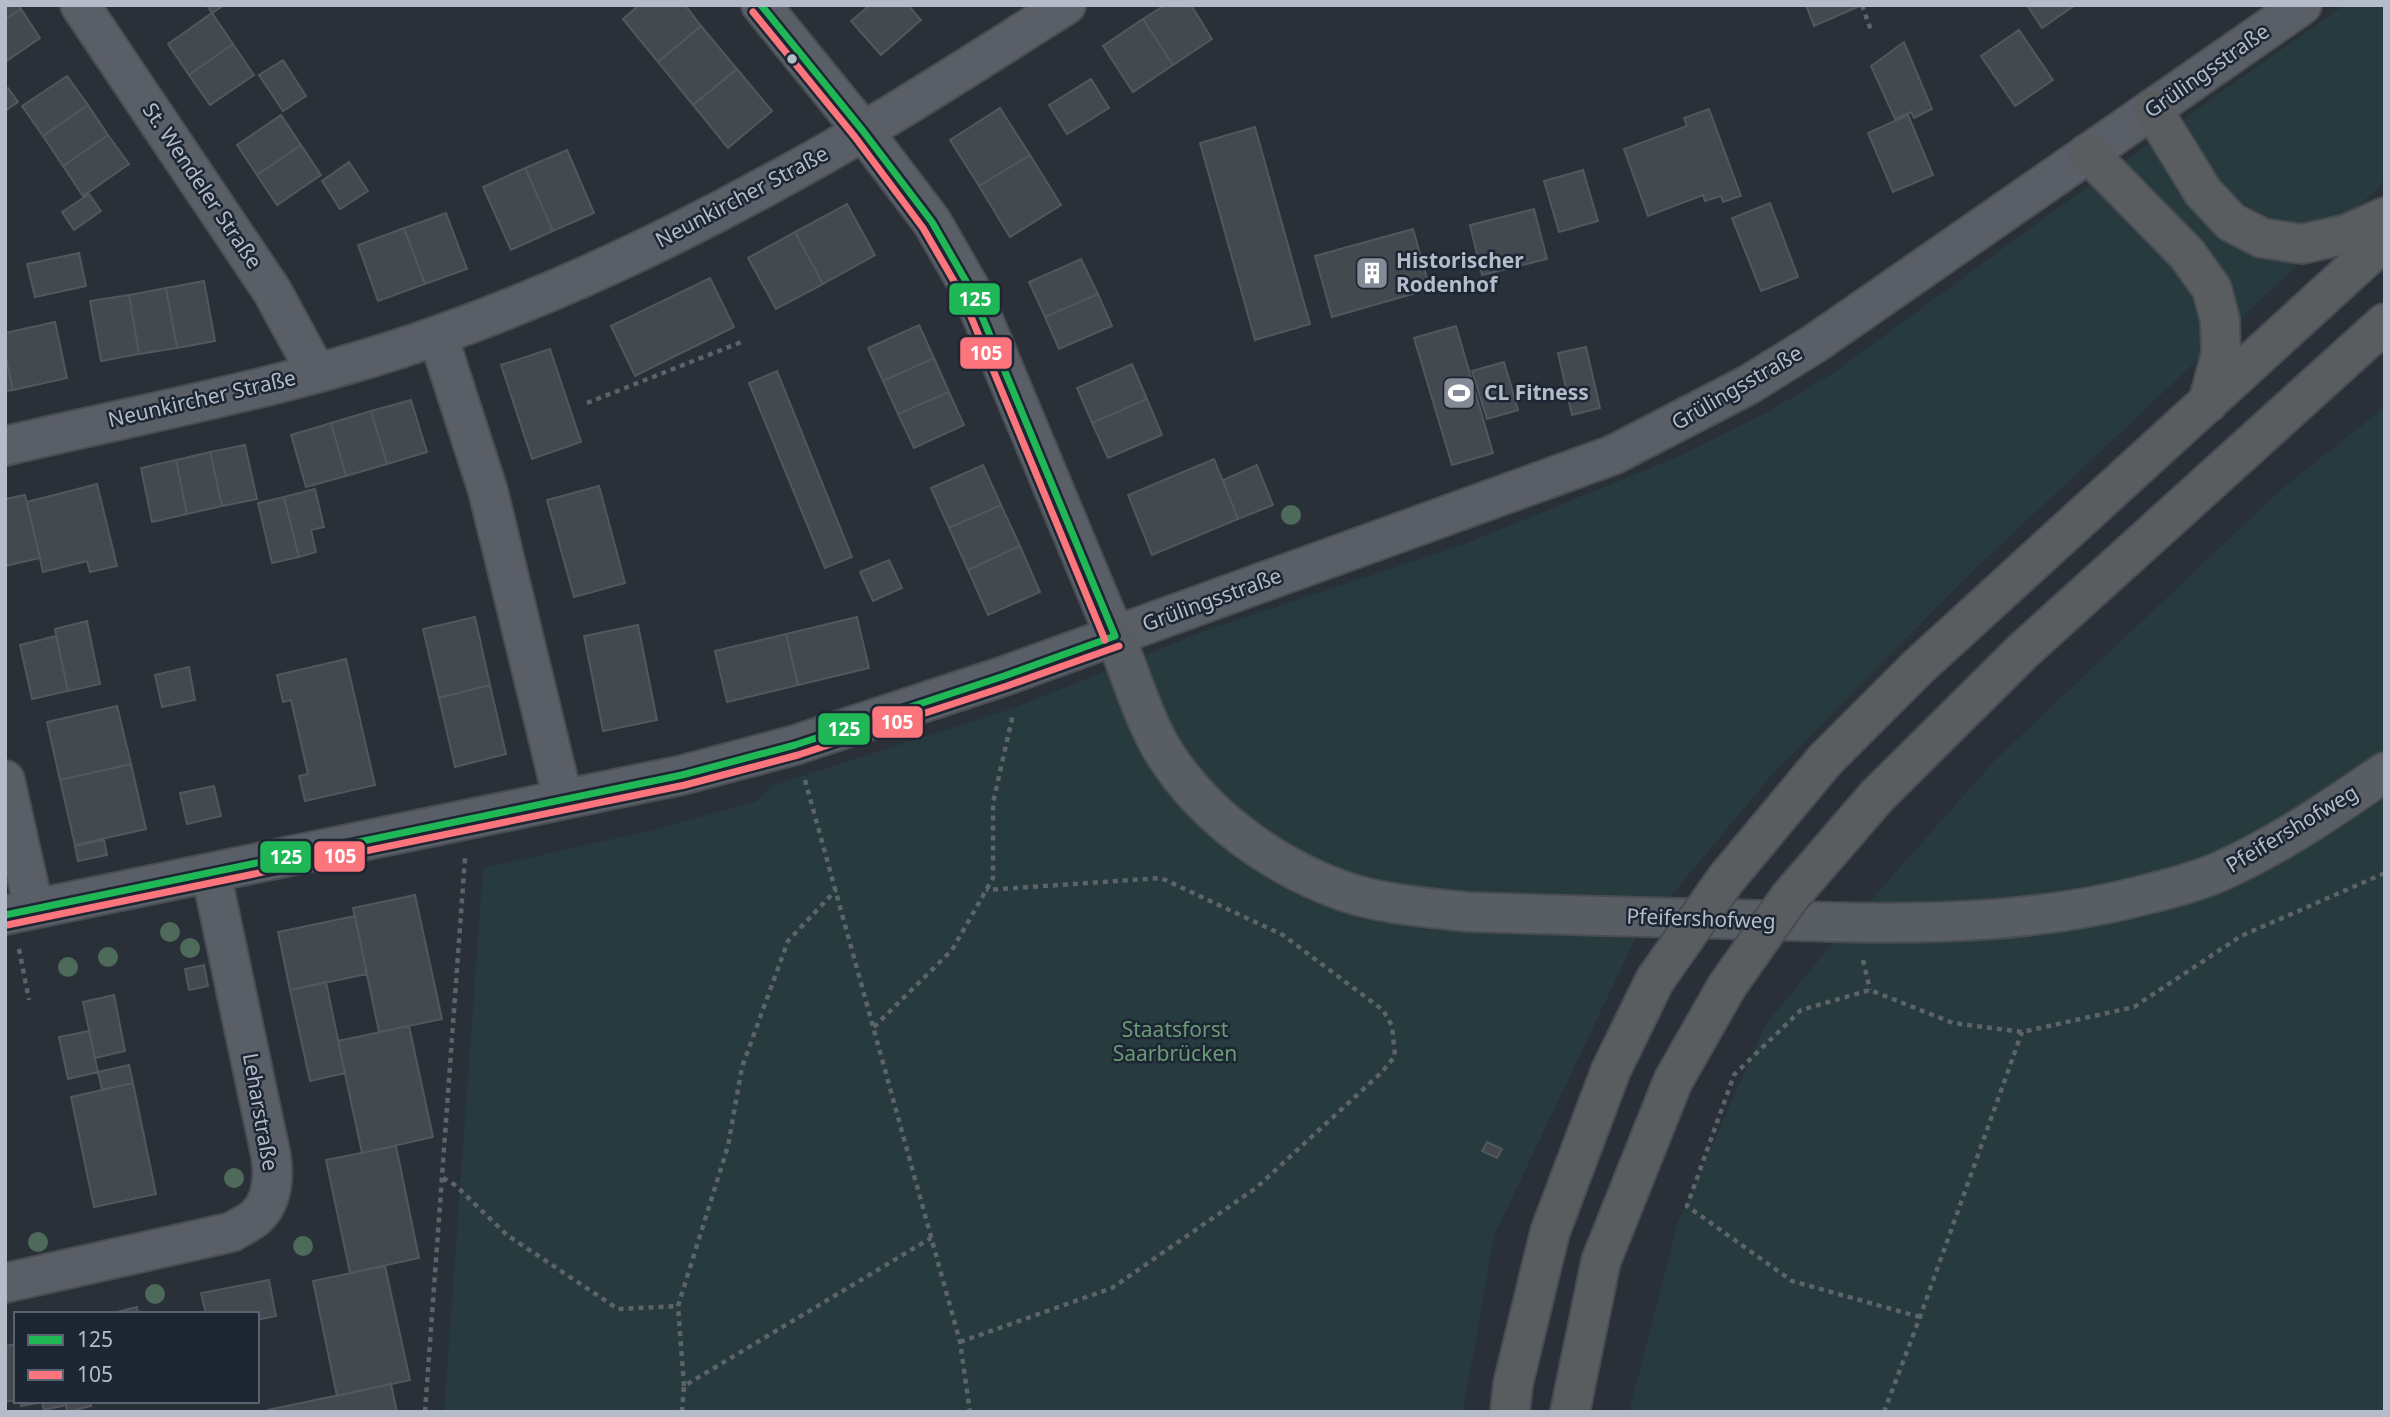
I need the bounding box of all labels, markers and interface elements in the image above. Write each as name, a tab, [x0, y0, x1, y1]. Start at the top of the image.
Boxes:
street label: Grülingsstraße	[2138, 17, 2274, 124]
unlabelled marker	[785, 52, 799, 66]
street label: St. Wendeler Straße	[137, 97, 269, 274]
street label: Neunkircher Straße	[650, 139, 833, 254]
place label: Historischer Rodenhof	[1396, 246, 1524, 298]
building icon: Historischer Rodenhof	[1353, 254, 1391, 292]
line badge: 125	[948, 282, 1001, 316]
text: 125	[959, 286, 991, 312]
line badge: 105	[959, 336, 1013, 370]
street label: Grülingsstraße	[1666, 338, 1807, 436]
text: 105	[970, 340, 1002, 366]
street label: Neunkircher Straße	[105, 363, 298, 433]
sports icon: CL Fitness	[1440, 374, 1478, 412]
place label: CL Fitness	[1484, 378, 1589, 406]
street label: Grülingsstraße	[1138, 561, 1285, 637]
line badge: 105	[871, 705, 924, 739]
text: 105	[881, 709, 913, 735]
line badge: 125	[817, 712, 871, 746]
text: 125	[828, 716, 860, 742]
street label: Pfeifershofweg	[2220, 778, 2363, 879]
line badge: 125	[259, 840, 312, 874]
line badge: 105	[313, 840, 366, 873]
text: 105	[324, 843, 356, 869]
text: 125	[270, 844, 302, 870]
street label: Pfeifershofweg	[1626, 901, 1776, 935]
park label: Staatsforst Saarbrücken	[1113, 1015, 1237, 1067]
street label: Leharstraße	[237, 1051, 285, 1173]
legend	[14, 1312, 259, 1403]
text: 125	[77, 1325, 113, 1353]
text: 105	[77, 1360, 113, 1388]

